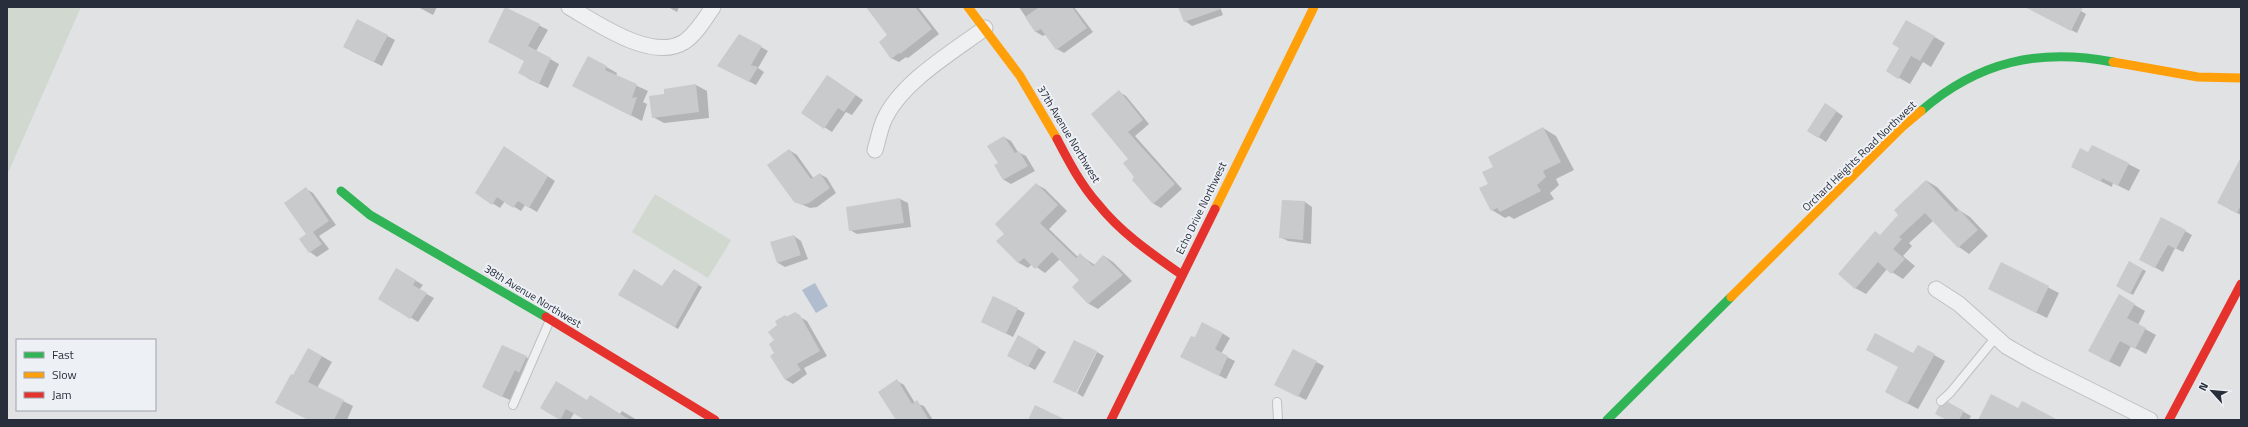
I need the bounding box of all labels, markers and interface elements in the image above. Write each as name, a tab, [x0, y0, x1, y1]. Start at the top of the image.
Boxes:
street label: 37th Avenue Northwest	[1034, 82, 1104, 186]
street label: Orchard Heights Road Northwest	[1798, 97, 1920, 215]
street label: Echo Drive Northwest	[1172, 159, 1230, 257]
street label: 38th Avenue Northwest	[481, 261, 585, 331]
legend	[16, 339, 156, 411]
text: Fast	[52, 345, 75, 364]
text: Slow	[52, 365, 77, 384]
north arrow	[2192, 371, 2232, 411]
text: N	[2194, 379, 2212, 393]
text: Jam	[52, 385, 72, 404]

